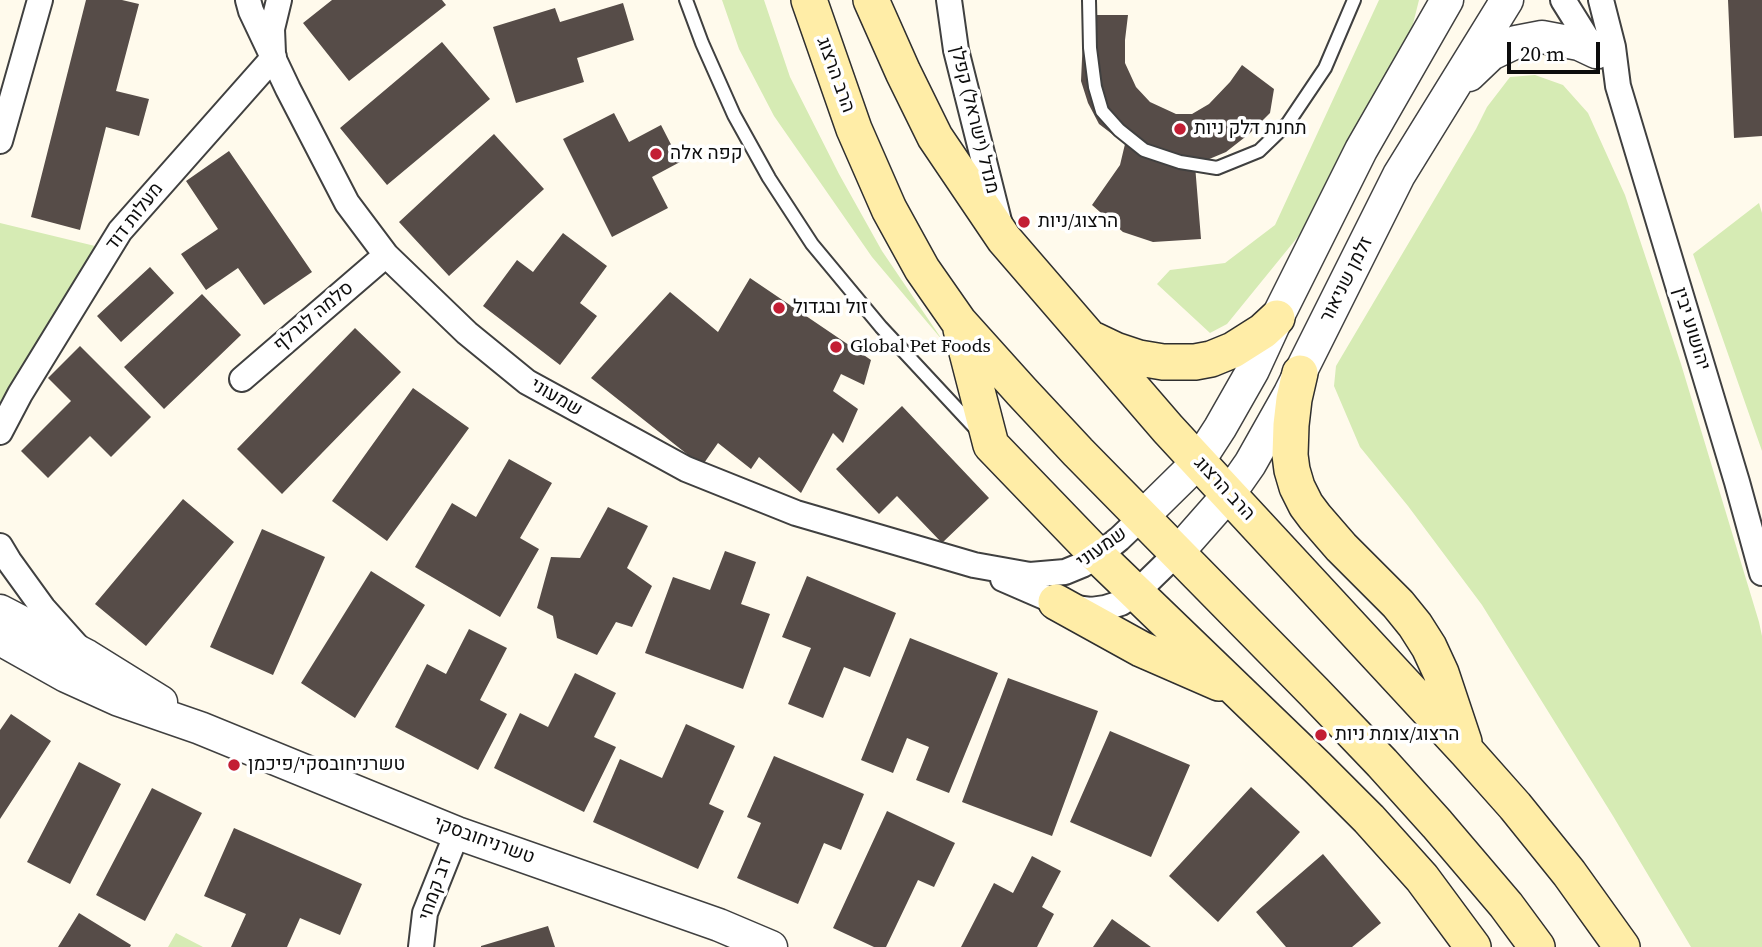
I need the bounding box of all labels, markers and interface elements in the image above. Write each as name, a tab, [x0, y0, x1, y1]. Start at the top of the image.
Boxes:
scale bar	[1510, 28, 1603, 72]
street label: הרב הרצוג	[811, 34, 859, 116]
text: 20 m	[1520, 39, 1565, 68]
street label: מנדל (ישראל) קפלן	[945, 44, 1003, 196]
place label: תחנת דלק ניות	[1194, 118, 1307, 140]
marker: תחנת דלק ניות	[1172, 121, 1188, 137]
place label: קפה אלה	[670, 143, 742, 165]
marker: קפה אלה	[648, 146, 664, 162]
street label: מעלות דוד	[101, 178, 169, 256]
place label: הרצוג/ניות	[1038, 211, 1118, 233]
marker: הרצוג/ניות	[1016, 214, 1032, 230]
street label: זלמן שניאור	[1316, 233, 1378, 327]
street label: סלמה לגרלף	[270, 277, 358, 357]
street label: יהושוע יבין	[1668, 285, 1714, 373]
place label: זול ובגדול	[793, 297, 868, 319]
marker: זול ובגדול	[771, 300, 787, 316]
place label: Global Pet Foods	[850, 336, 991, 358]
marker: Global Pet Foods	[828, 339, 844, 355]
street label: שמעוני	[526, 374, 586, 422]
street label: הרב הרצוג	[1189, 452, 1259, 526]
street label: שמעוני	[1072, 523, 1132, 573]
place label: הרצוג/צומת ניות	[1335, 724, 1460, 746]
marker: הרצוג/צומת ניות	[1313, 727, 1329, 743]
place label: טשרניחובסקי/פיכמן	[248, 754, 405, 776]
marker: טשרניחובסקי/פיכמן	[226, 757, 242, 773]
street label: טשרניחובסקי	[431, 812, 537, 870]
street label: דב קמחי	[415, 854, 457, 924]

